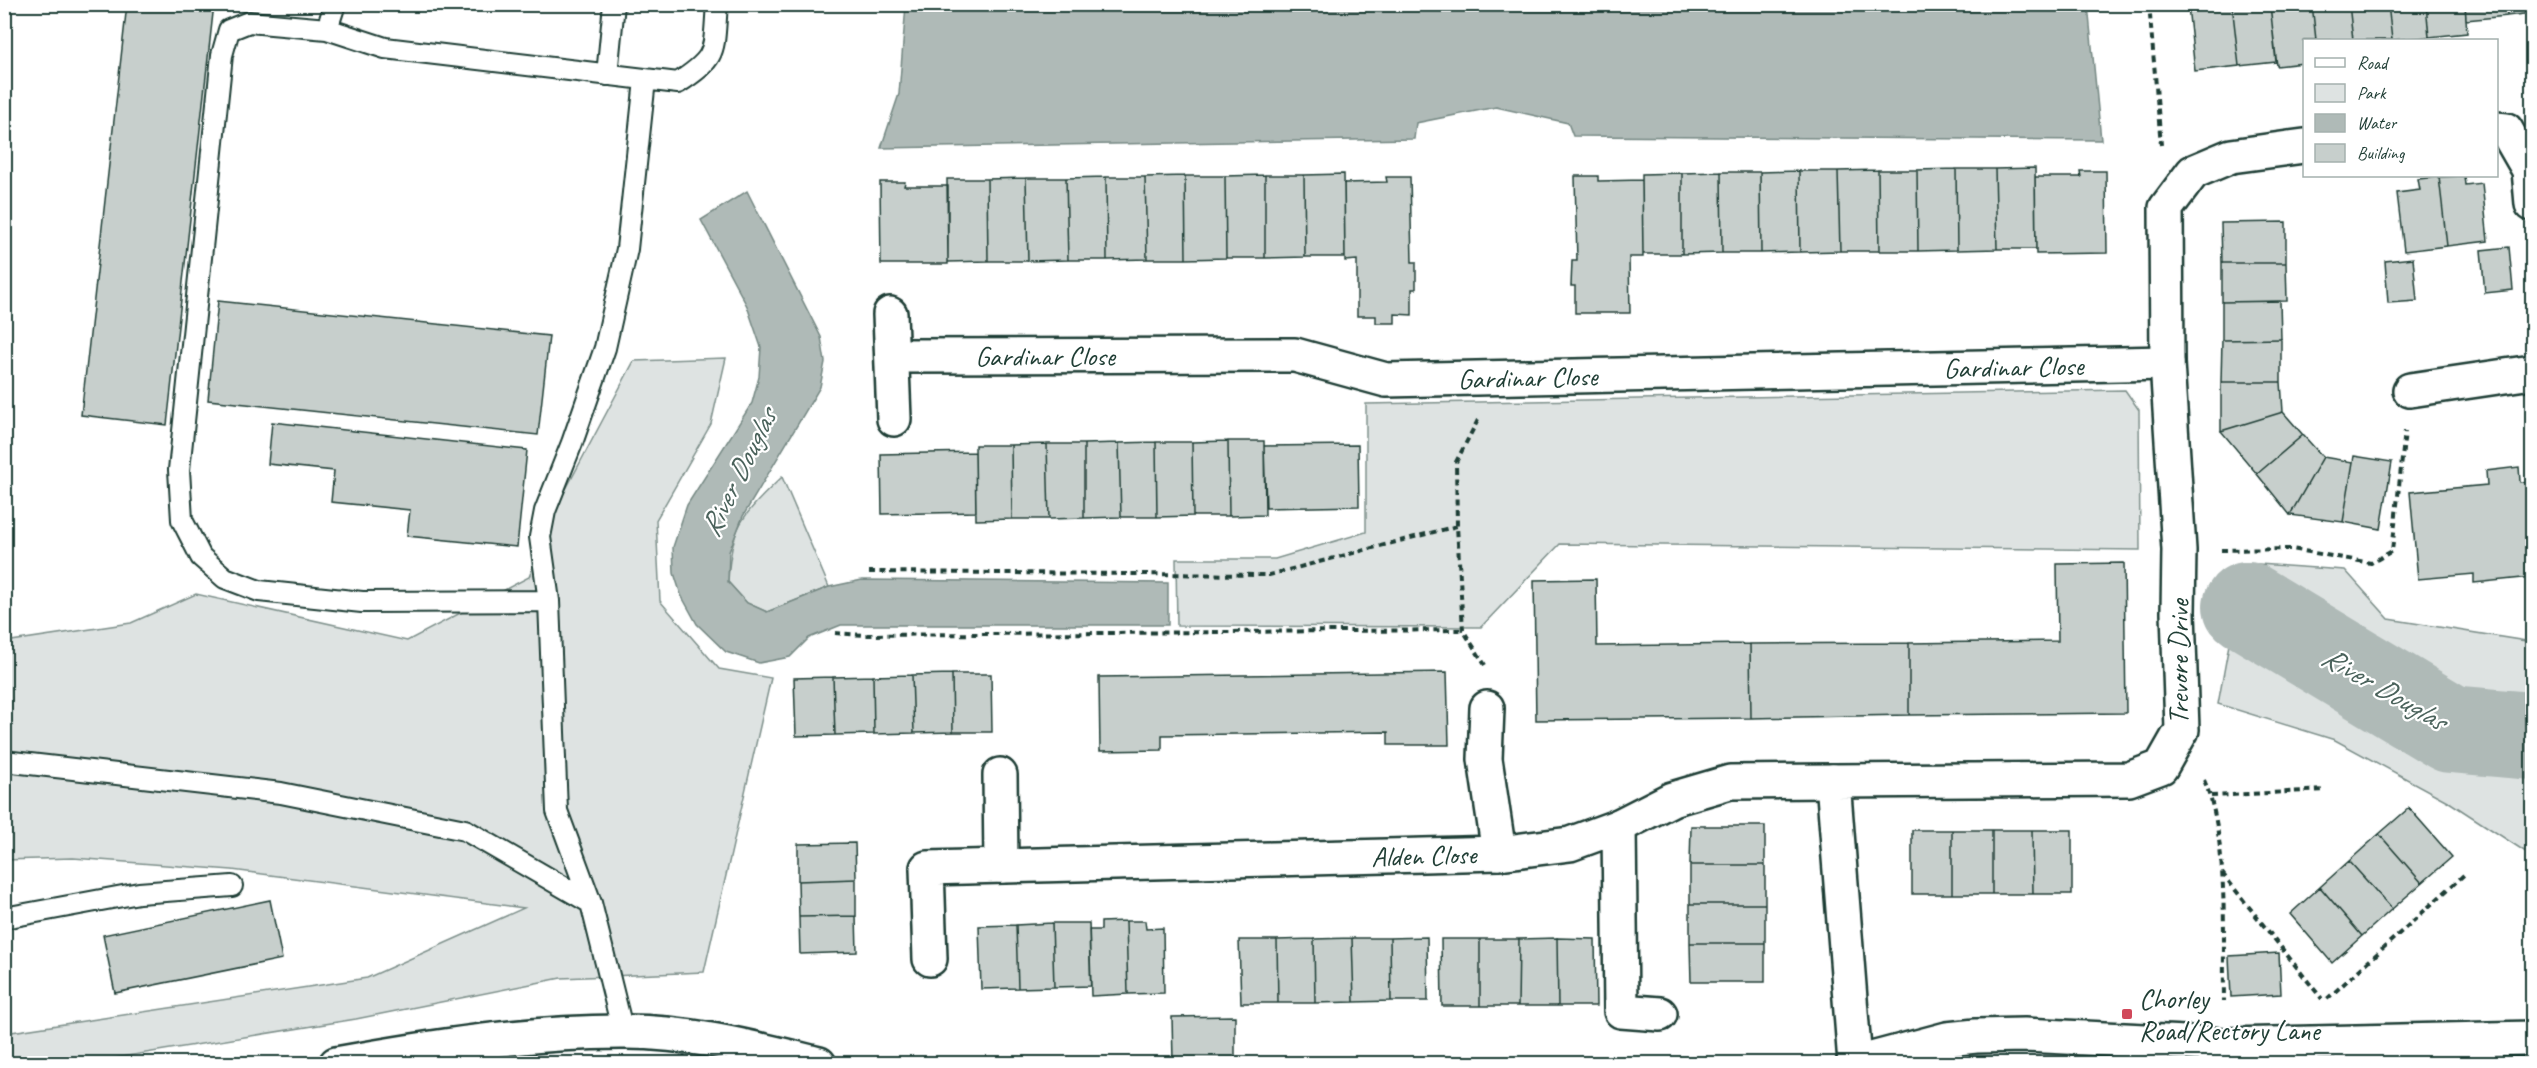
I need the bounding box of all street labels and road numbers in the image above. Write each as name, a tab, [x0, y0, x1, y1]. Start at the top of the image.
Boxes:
street label: Gardinar Close	[975, 338, 1117, 374]
street label: Gardinar Close	[1943, 348, 2086, 386]
street label: Gardinar Close	[1457, 358, 1600, 396]
street label: Trevore Drive	[2161, 598, 2196, 725]
street label: Alden Close	[1371, 837, 1479, 874]

